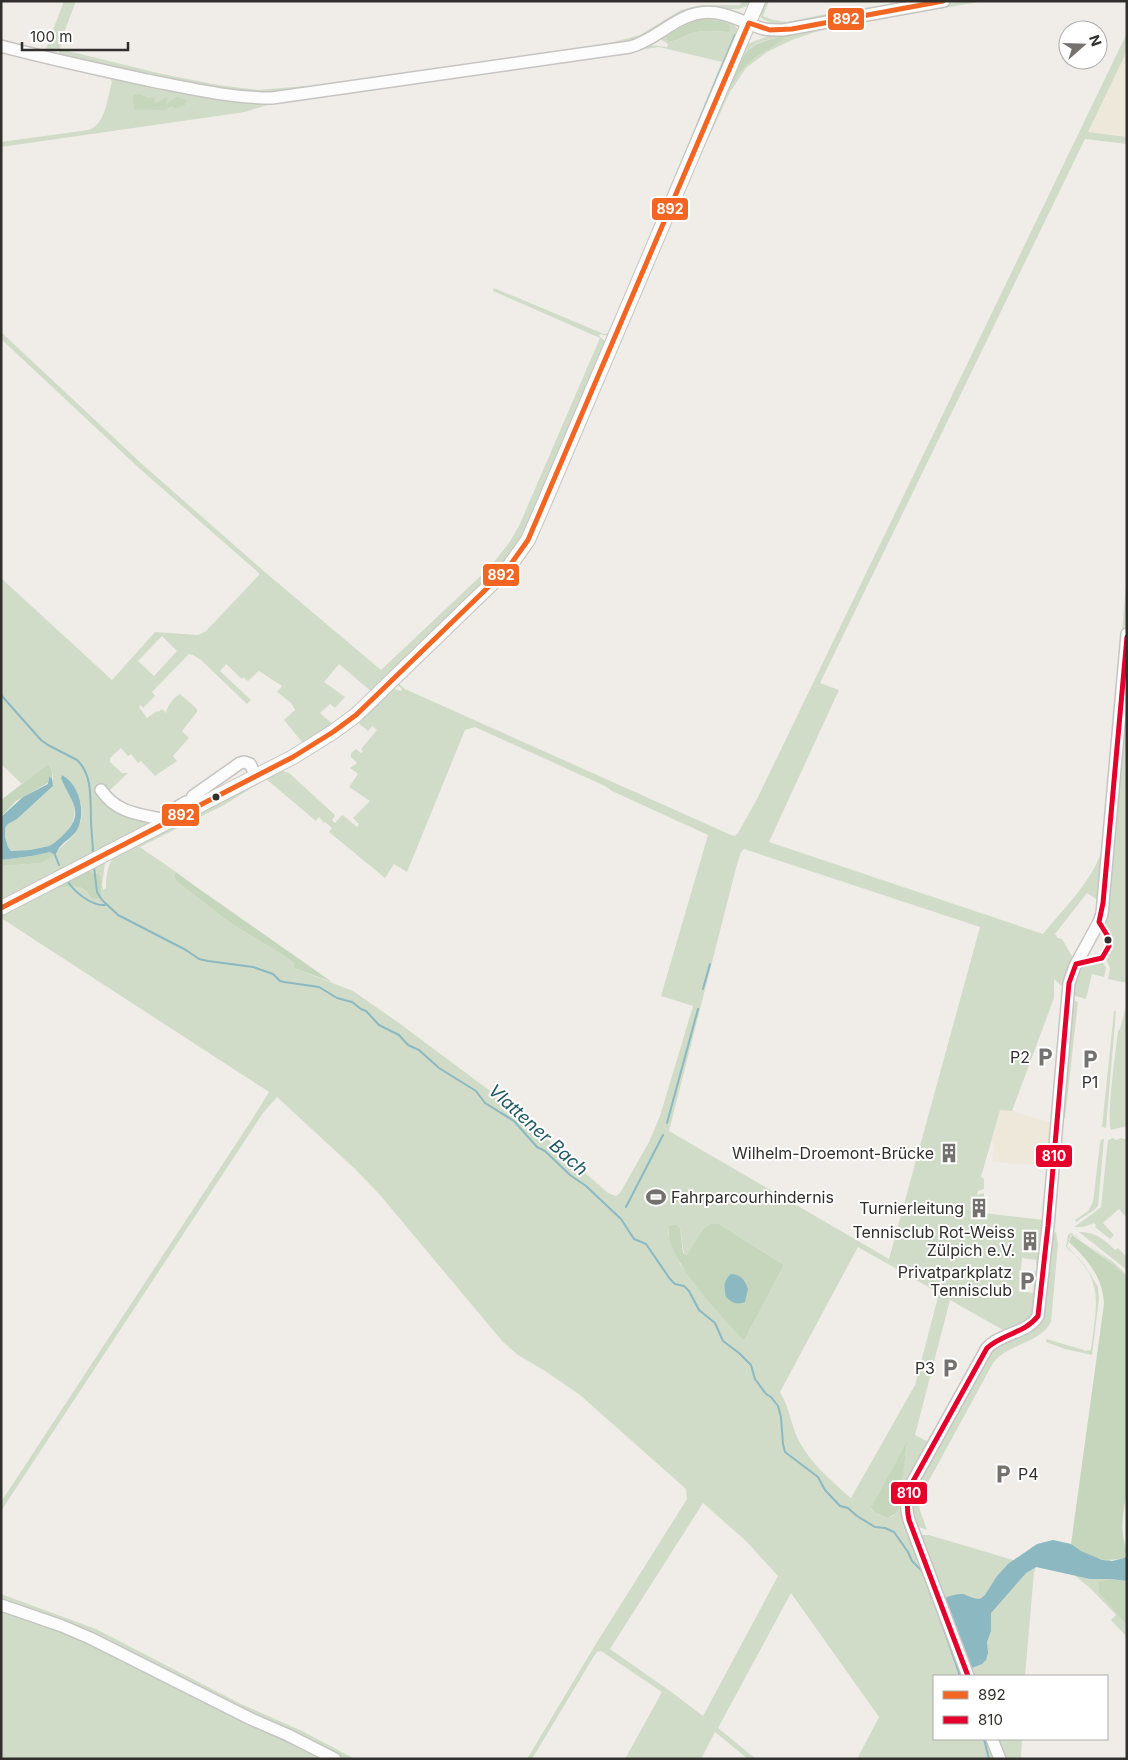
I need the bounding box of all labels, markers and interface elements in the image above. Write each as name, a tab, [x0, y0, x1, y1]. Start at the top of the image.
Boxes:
line badge: 892	[827, 7, 865, 31]
text: 892	[832, 10, 860, 27]
scale bar	[22, 20, 129, 52]
north arrow	[1058, 20, 1108, 70]
text: 100 m	[30, 27, 72, 46]
text: N	[1086, 32, 1105, 48]
line badge: 892	[651, 197, 689, 221]
text: 892	[656, 200, 684, 217]
line badge: 892	[482, 563, 520, 587]
text: 892	[487, 566, 515, 583]
unlabelled marker	[211, 792, 221, 802]
line badge: 892	[161, 803, 200, 827]
text: 892	[167, 806, 195, 823]
unlabelled marker	[1103, 935, 1113, 945]
parking icon: P2	[1034, 1046, 1056, 1068]
place label: P2	[1010, 1047, 1030, 1067]
parking icon: P1	[1079, 1048, 1101, 1070]
place label: P1	[1082, 1072, 1098, 1092]
water label: Vlattener Bach	[484, 1080, 592, 1180]
building icon: Wilhelm-Droemont-Brücke	[938, 1142, 960, 1164]
place label: Wilhelm-Droemont-Brücke	[732, 1143, 934, 1163]
line badge: 810	[1035, 1144, 1073, 1168]
text: 810	[1042, 1147, 1066, 1164]
sports icon: Fahrparcourhindernis	[645, 1186, 667, 1208]
place label: Fahrparcourhindernis	[671, 1187, 834, 1207]
building icon: Turnierleitung	[968, 1197, 990, 1219]
place label: Turnierleitung	[859, 1198, 964, 1218]
place label: Tennisclub Rot-Weiss Zülpich e.V.	[852, 1222, 1015, 1260]
building icon: Tennisclub Rot-Weiss Zülpich e.V.	[1019, 1230, 1041, 1252]
place label: Privatparkplatz Tennisclub	[898, 1262, 1012, 1300]
parking icon: Privatparkplatz Tennisclub	[1016, 1270, 1038, 1292]
parking icon: P3	[939, 1357, 961, 1379]
place label: P3	[915, 1358, 935, 1378]
parking icon: P4	[992, 1463, 1014, 1485]
place label: P4	[1018, 1464, 1039, 1484]
line badge: 810	[890, 1481, 928, 1505]
text: 810	[897, 1484, 921, 1501]
legend	[933, 1675, 1108, 1740]
text: 892	[978, 1685, 1006, 1704]
text: 810	[978, 1710, 1003, 1729]

